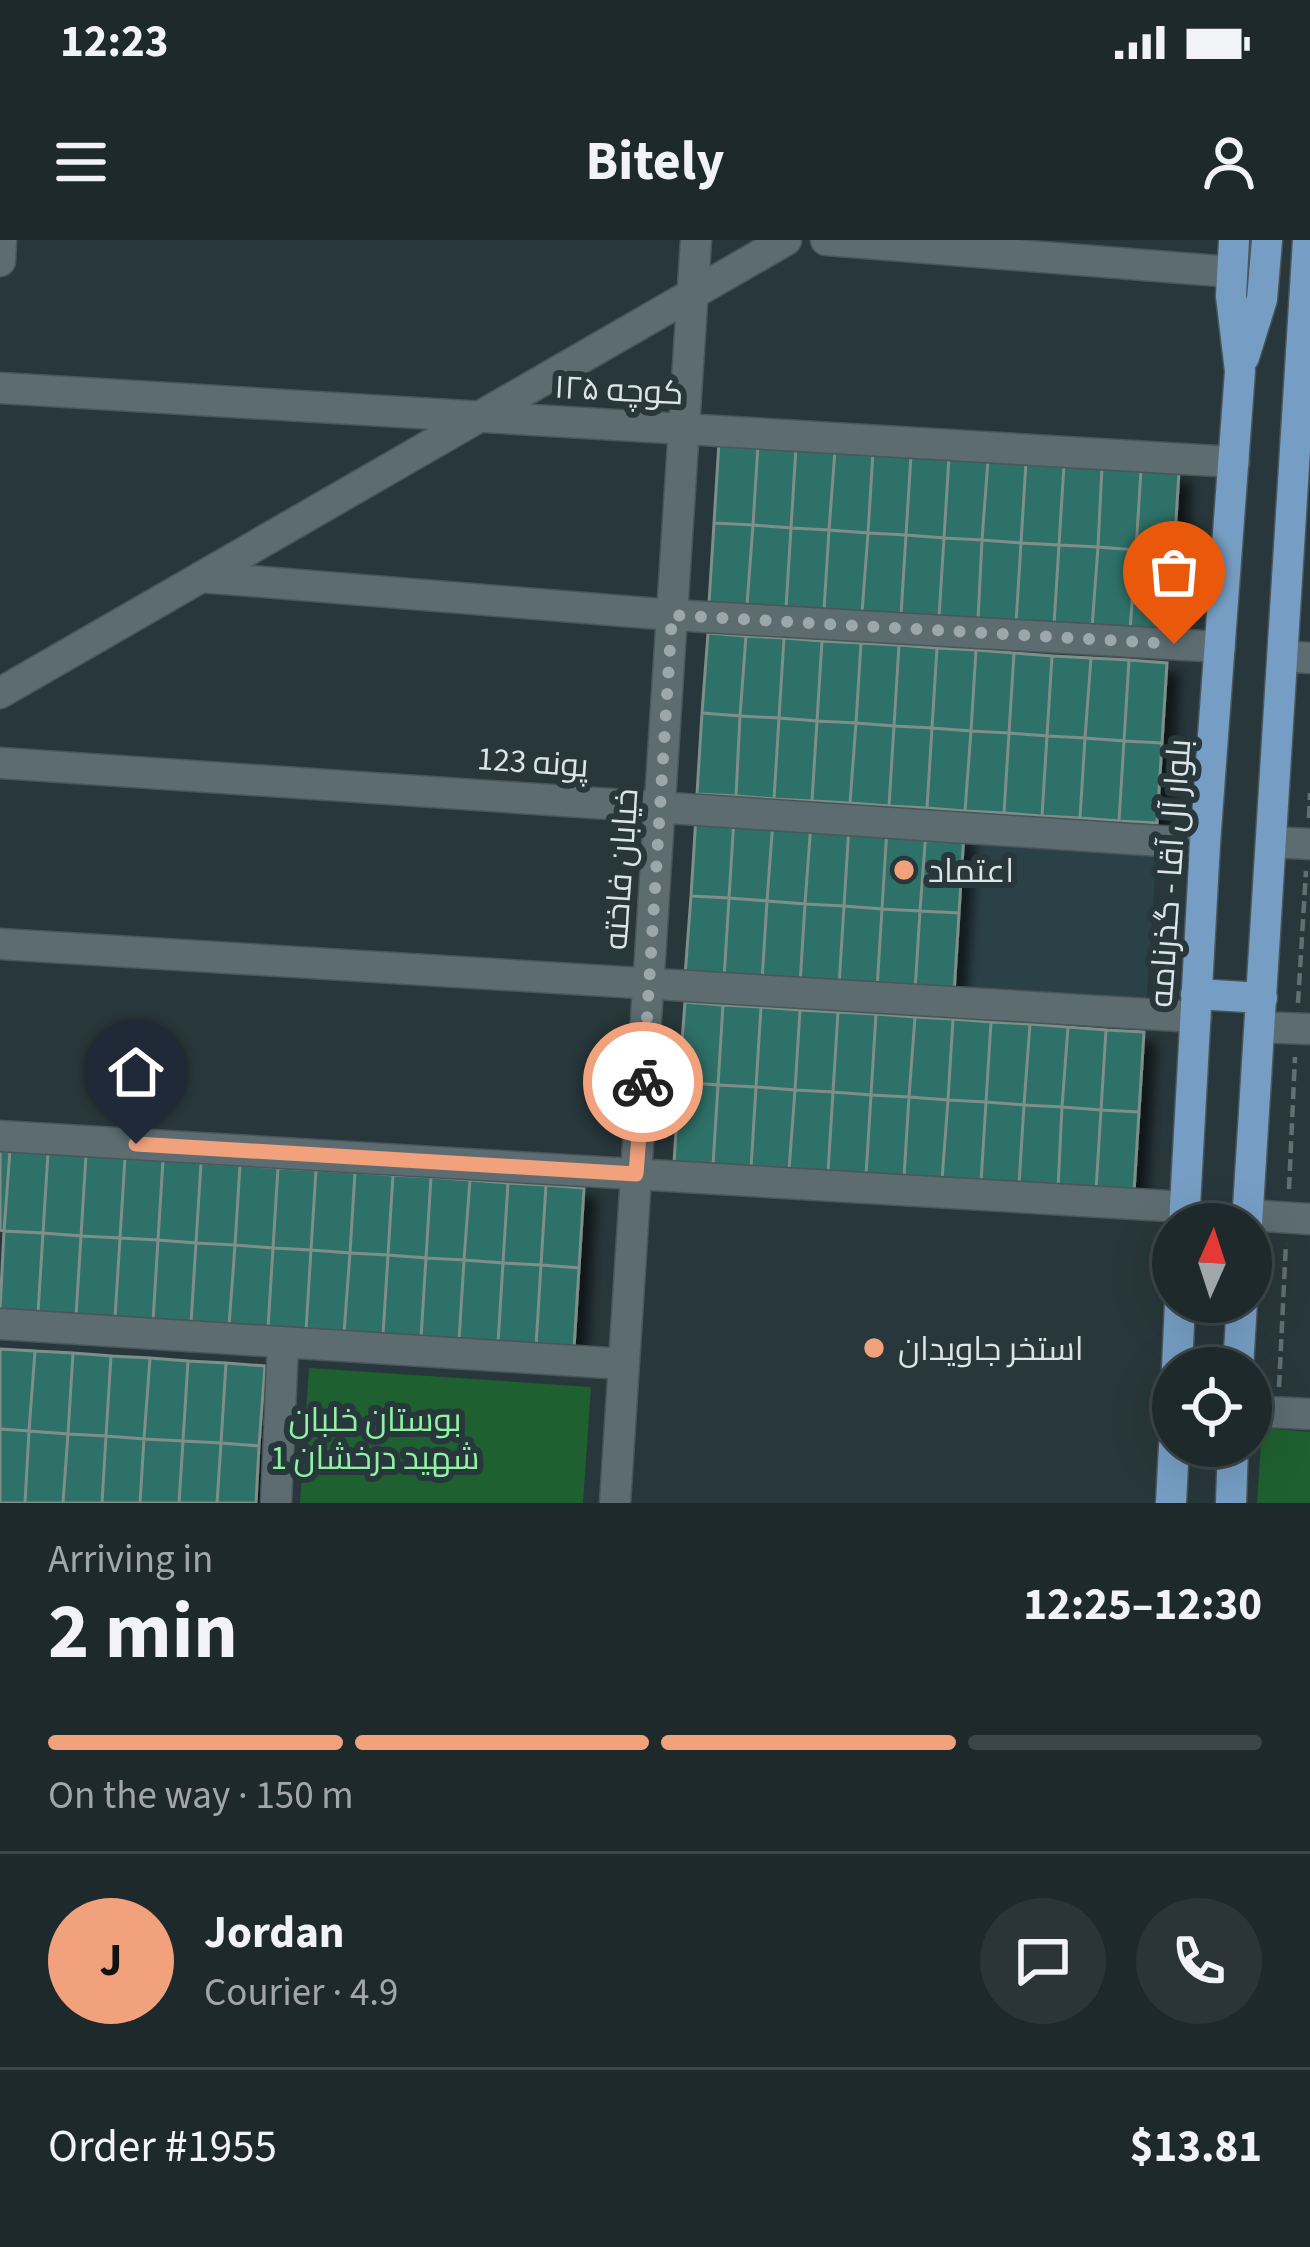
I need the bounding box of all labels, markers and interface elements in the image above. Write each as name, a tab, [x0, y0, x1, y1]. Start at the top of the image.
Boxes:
text: 12:23	[60, 10, 169, 74]
text: Bitely	[586, 124, 724, 201]
icon: menu	[48, 129, 114, 195]
icon: person	[1196, 129, 1262, 195]
street label: کوچه ۱۲۵	[553, 364, 685, 417]
pin	[1123, 521, 1225, 644]
icon: bag	[1141, 539, 1207, 605]
street label: 123 پونه	[476, 735, 590, 790]
street label: بلوار آل آقا - گذرنامه	[1138, 737, 1203, 1009]
street label: خیابان فاخته	[592, 787, 651, 951]
place label: اعتماد	[928, 848, 1014, 895]
marker: اعتماد	[891, 857, 917, 883]
pin	[85, 1021, 187, 1144]
courier	[583, 1022, 703, 1142]
icon: home	[103, 1039, 169, 1105]
icon: bike	[610, 1049, 676, 1115]
north arrow	[1152, 1203, 1272, 1323]
map controls	[1152, 1203, 1272, 1467]
place label: استخر جاویدان	[898, 1326, 1084, 1373]
marker: استخر جاویدان	[861, 1335, 887, 1361]
button: locate	[1152, 1347, 1272, 1467]
park label: بوستان خلبان شهید درخشان 1	[270, 1397, 480, 1482]
text: Arriving in	[48, 1532, 213, 1588]
text: 12:25–12:30	[1023, 1573, 1262, 1637]
text: 2 min	[48, 1577, 238, 1688]
text: On the way · 150 m	[48, 1768, 354, 1824]
button: chat	[980, 1898, 1106, 2024]
button: phone	[1136, 1898, 1262, 2024]
text: Jordan	[204, 1901, 345, 1965]
text: J	[100, 1929, 122, 1993]
text: Courier · 4.9	[204, 1965, 398, 2021]
text: Order #1955	[48, 2115, 277, 2179]
text: $13.81	[1130, 2115, 1262, 2179]

